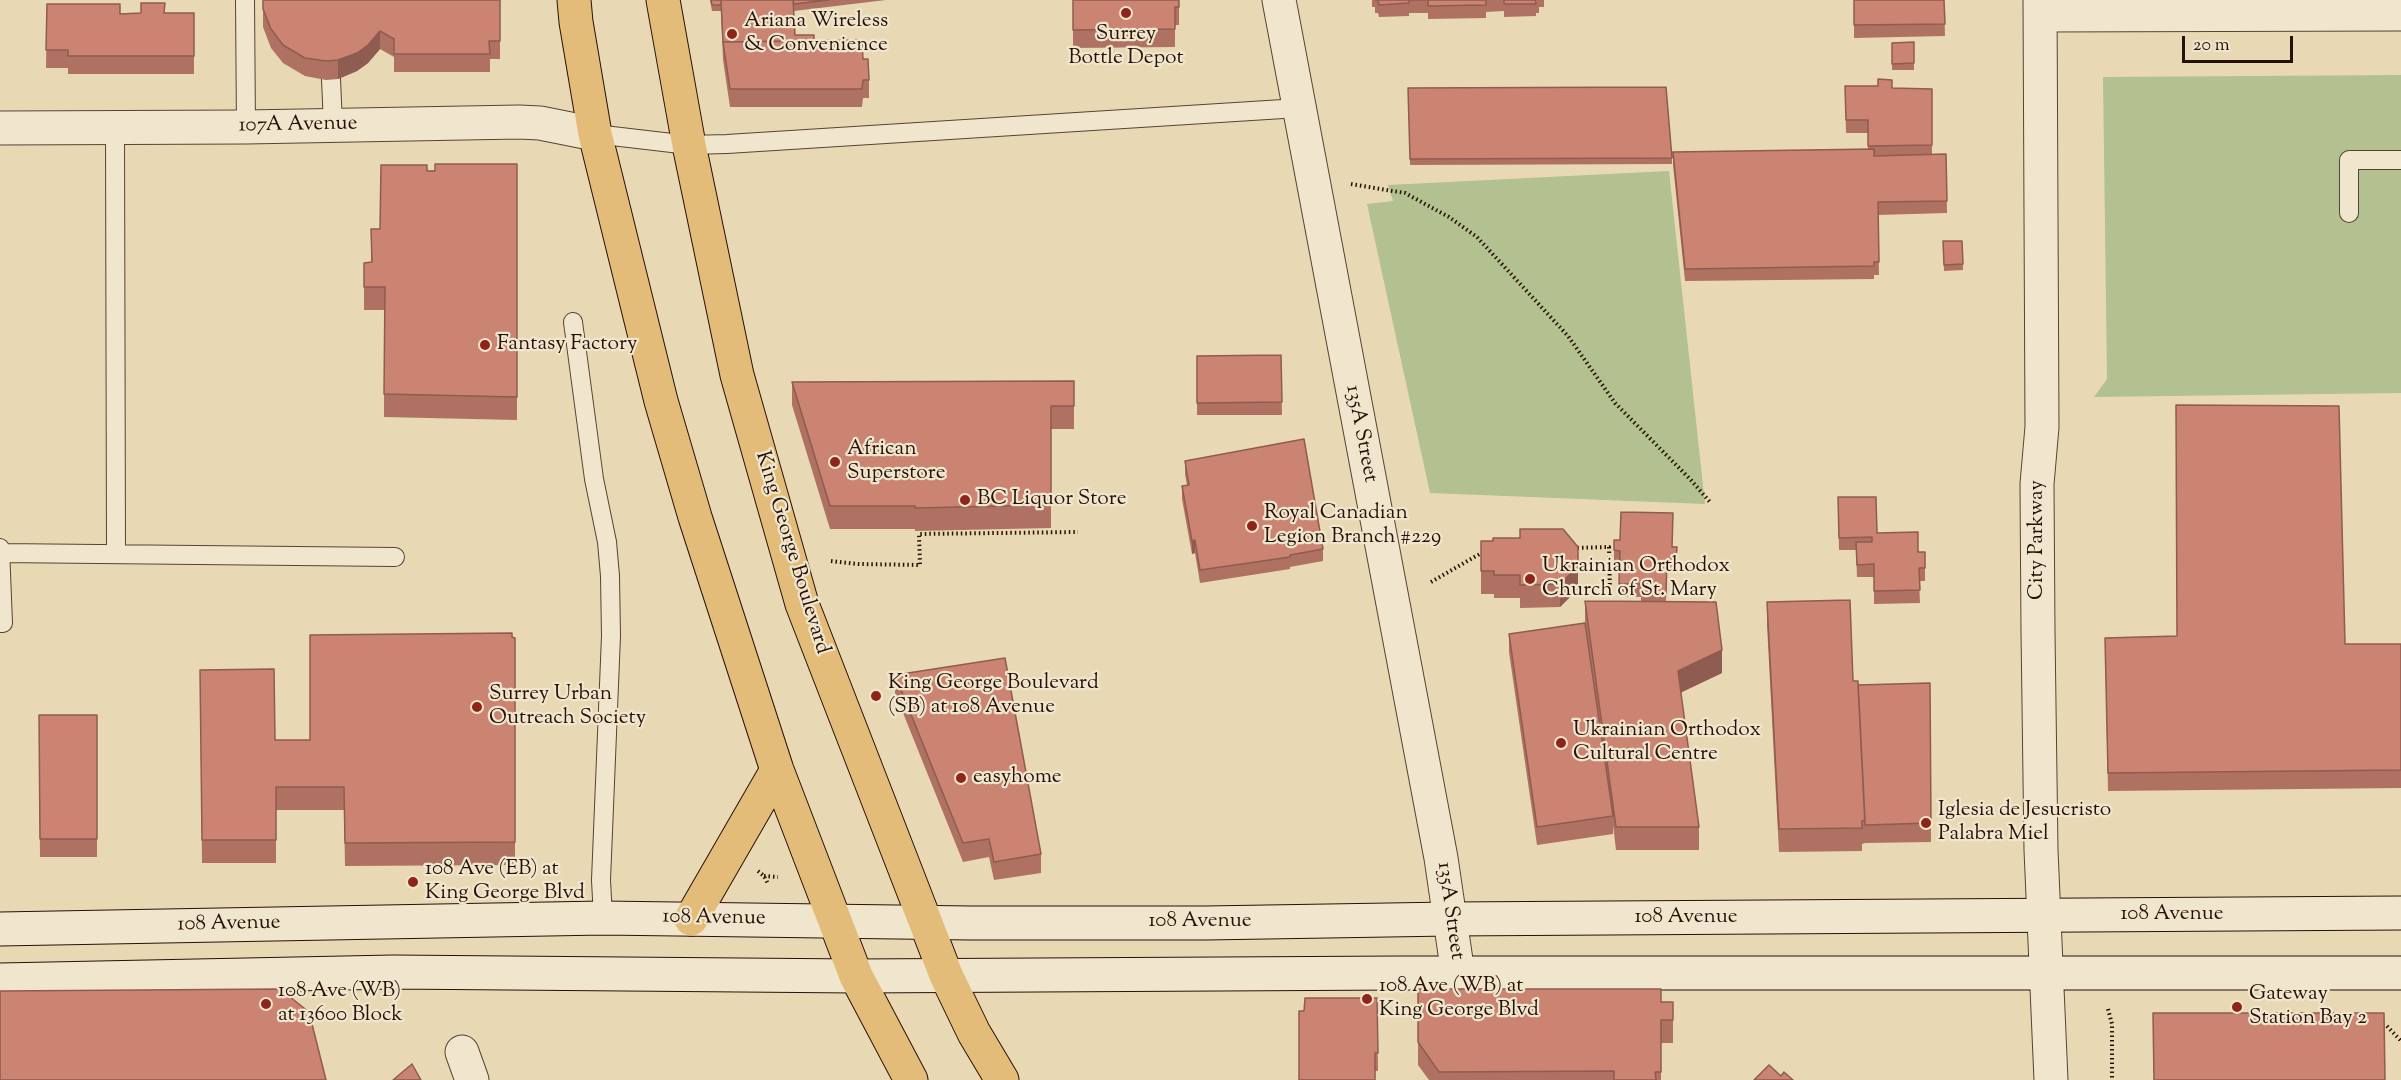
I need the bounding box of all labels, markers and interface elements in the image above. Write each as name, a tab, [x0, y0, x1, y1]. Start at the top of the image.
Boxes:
marker: Surrey Bottle Depot	[1119, 6, 1133, 20]
place label: Ariana Wireless & Convenience	[744, 9, 888, 59]
place label: Surrey Bottle Depot	[1068, 22, 1184, 72]
scale bar	[2185, 24, 2296, 62]
marker: Ariana Wireless & Convenience	[725, 27, 739, 41]
text: 20 m	[2193, 33, 2230, 59]
street label: 107A Avenue	[238, 112, 358, 140]
place label: Fantasy Factory	[497, 332, 637, 358]
marker: Fantasy Factory	[478, 338, 492, 352]
street label: 135A Street	[1338, 383, 1382, 485]
place label: African Superstore	[847, 437, 946, 487]
street label: King George Boulevard	[748, 448, 834, 658]
marker: African Superstore	[828, 455, 842, 469]
street label: City Parkway	[2025, 480, 2051, 600]
place label: BC Liquor Store	[977, 487, 1126, 513]
marker: BC Liquor Store	[958, 493, 972, 507]
place label: Royal Canadian Legion Branch #229	[1264, 501, 1441, 551]
marker: Royal Canadian Legion Branch #229	[1245, 519, 1259, 533]
place label: Ukrainian Orthodox Church of St. Mary	[1542, 554, 1730, 604]
marker: Ukrainian Orthodox Church of St. Mary	[1523, 572, 1537, 586]
place label: King George Boulevard (SB) at 108 Avenue	[888, 671, 1099, 721]
place label: Surrey Urban Outreach Society	[489, 682, 646, 732]
marker: King George Boulevard (SB) at 108 Avenue	[869, 689, 883, 703]
marker: Surrey Urban Outreach Society	[470, 700, 484, 714]
place label: Ukrainian Orthodox Cultural Centre	[1573, 718, 1761, 768]
marker: Ukrainian Orthodox Cultural Centre	[1554, 736, 1568, 750]
place label: easyhome	[973, 765, 1062, 791]
marker: easyhome	[954, 771, 968, 785]
place label: Iglesia de Jesucristo Palabra Miel	[1938, 798, 2111, 848]
marker: Iglesia de Jesucristo Palabra Miel	[1919, 816, 1933, 830]
place label: 108 Ave (EB) at King George Blvd	[425, 857, 585, 907]
street label: 135A Street	[1430, 860, 1468, 962]
marker: 108 Ave (EB) at King George Blvd	[406, 875, 420, 889]
street label: 108 Avenue	[2120, 902, 2224, 928]
street label: 108 Avenue	[1634, 905, 1738, 931]
street label: 108 Avenue	[662, 906, 766, 932]
street label: 108 Avenue	[1148, 909, 1252, 935]
street label: 108 Avenue	[177, 912, 281, 938]
place label: 108 Ave (WB) at King George Blvd	[1379, 974, 1539, 1024]
place label: 108 Ave (WB) at 13600 Block	[278, 979, 403, 1029]
place label: Gateway Station Bay 2	[2249, 982, 2367, 1032]
marker: 108 Ave (WB) at King George Blvd	[1360, 992, 1374, 1006]
marker: 108 Ave (WB) at 13600 Block	[259, 997, 273, 1011]
marker: Gateway Station Bay 2	[2230, 1000, 2244, 1014]

